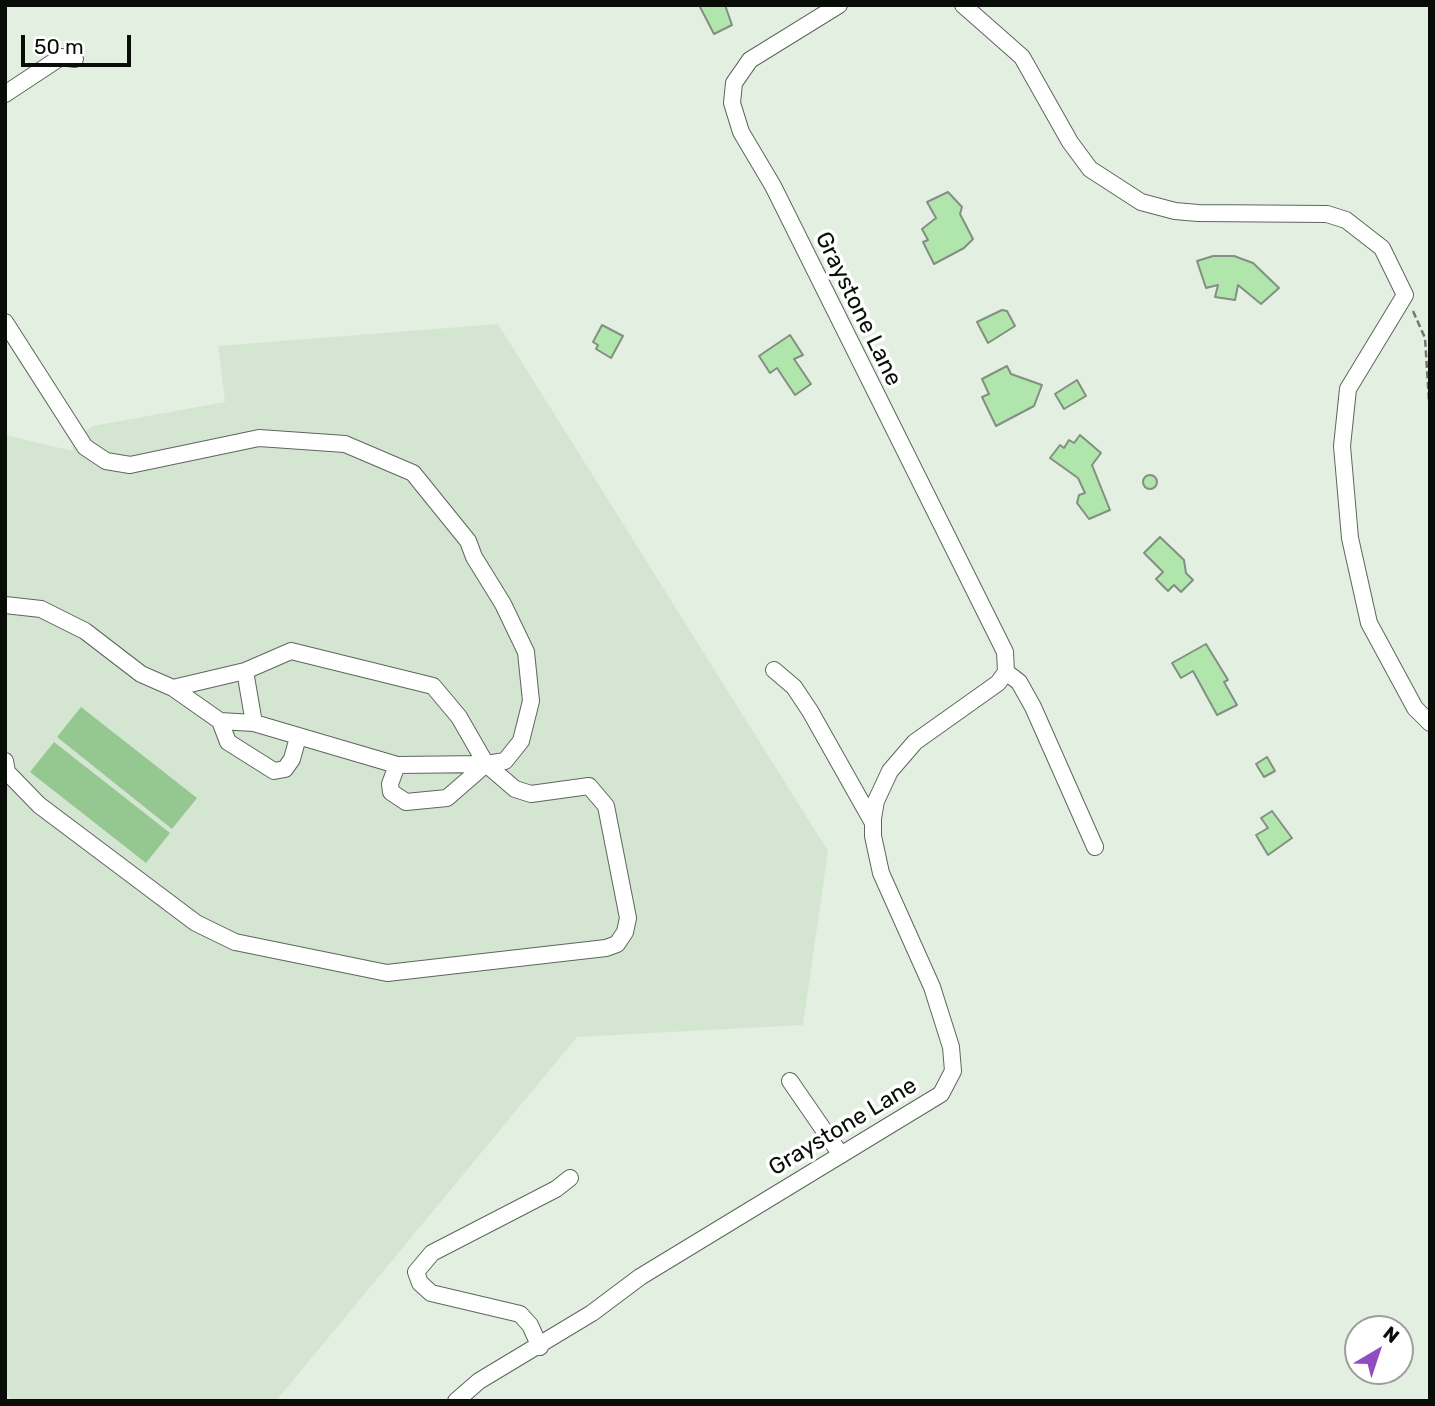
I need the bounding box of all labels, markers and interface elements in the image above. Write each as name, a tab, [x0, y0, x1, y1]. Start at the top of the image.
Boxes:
scale bar	[24, 21, 135, 65]
text: 50 m	[34, 34, 84, 59]
street label: Graystone Lane	[809, 228, 907, 390]
street label: Graystone Lane	[764, 1072, 922, 1182]
north arrow	[1344, 1315, 1414, 1385]
text: N	[1379, 1322, 1404, 1348]

